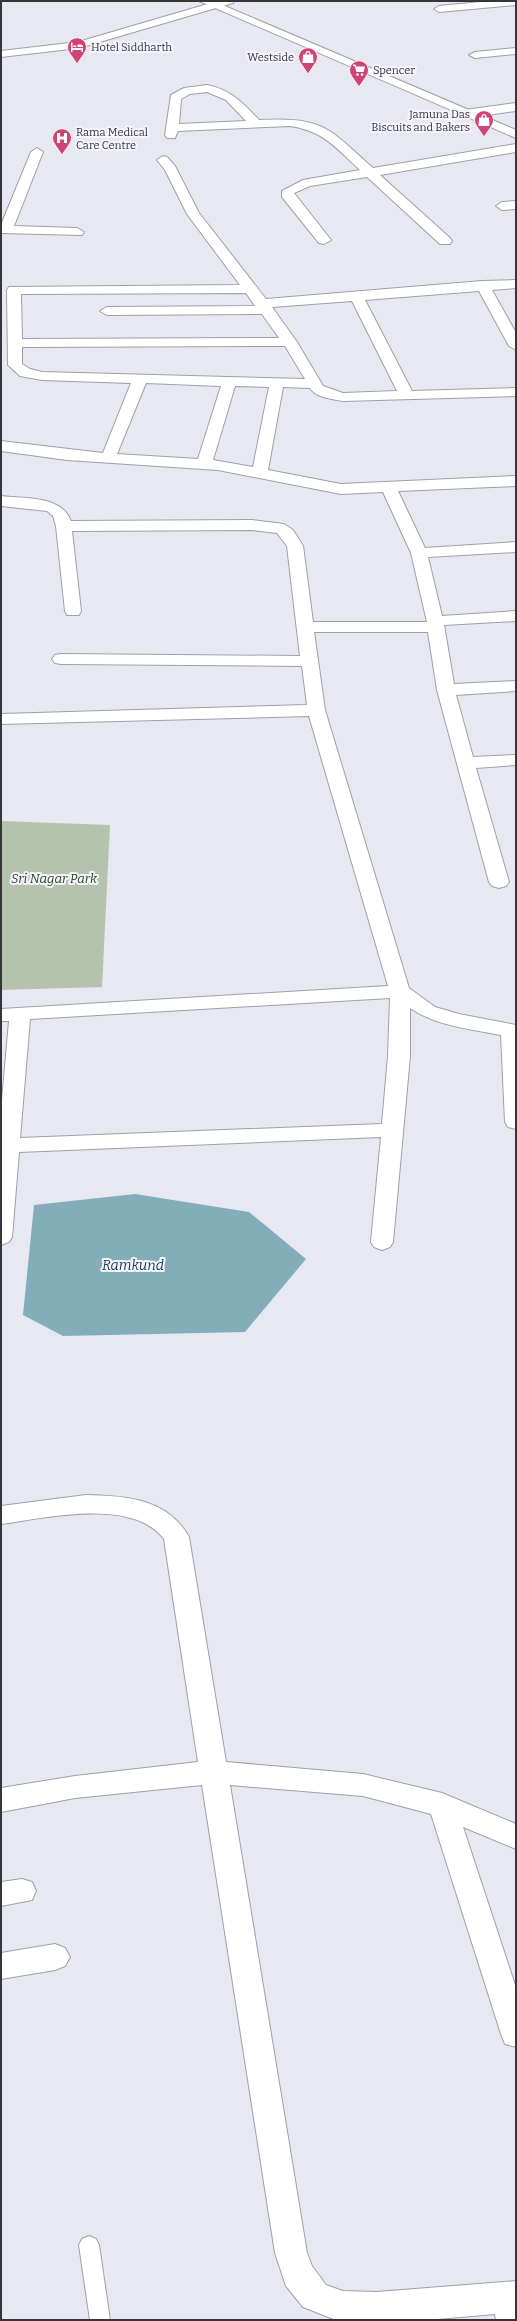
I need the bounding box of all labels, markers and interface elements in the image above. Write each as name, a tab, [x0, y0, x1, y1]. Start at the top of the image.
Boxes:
hotel icon: Hotel Siddharth	[66, 36, 88, 64]
place label: Hotel Siddharth	[91, 41, 172, 54]
shop icon: Westside	[297, 46, 319, 74]
place label: Westside	[247, 51, 294, 64]
supermarket icon: Spencer	[348, 59, 370, 87]
place label: Spencer	[373, 64, 415, 77]
place label: Jamuna Das Biscuits and Bakers	[371, 108, 470, 134]
shop icon: Jamuna Das Biscuits and Bakers	[473, 109, 495, 137]
place label: Rama Medical Care Centre	[76, 126, 148, 152]
hospital icon: Rama Medical Care Centre	[51, 127, 73, 155]
park label: Sri Nagar Park	[11, 871, 98, 886]
water label: Ramkund	[102, 1257, 164, 1274]

